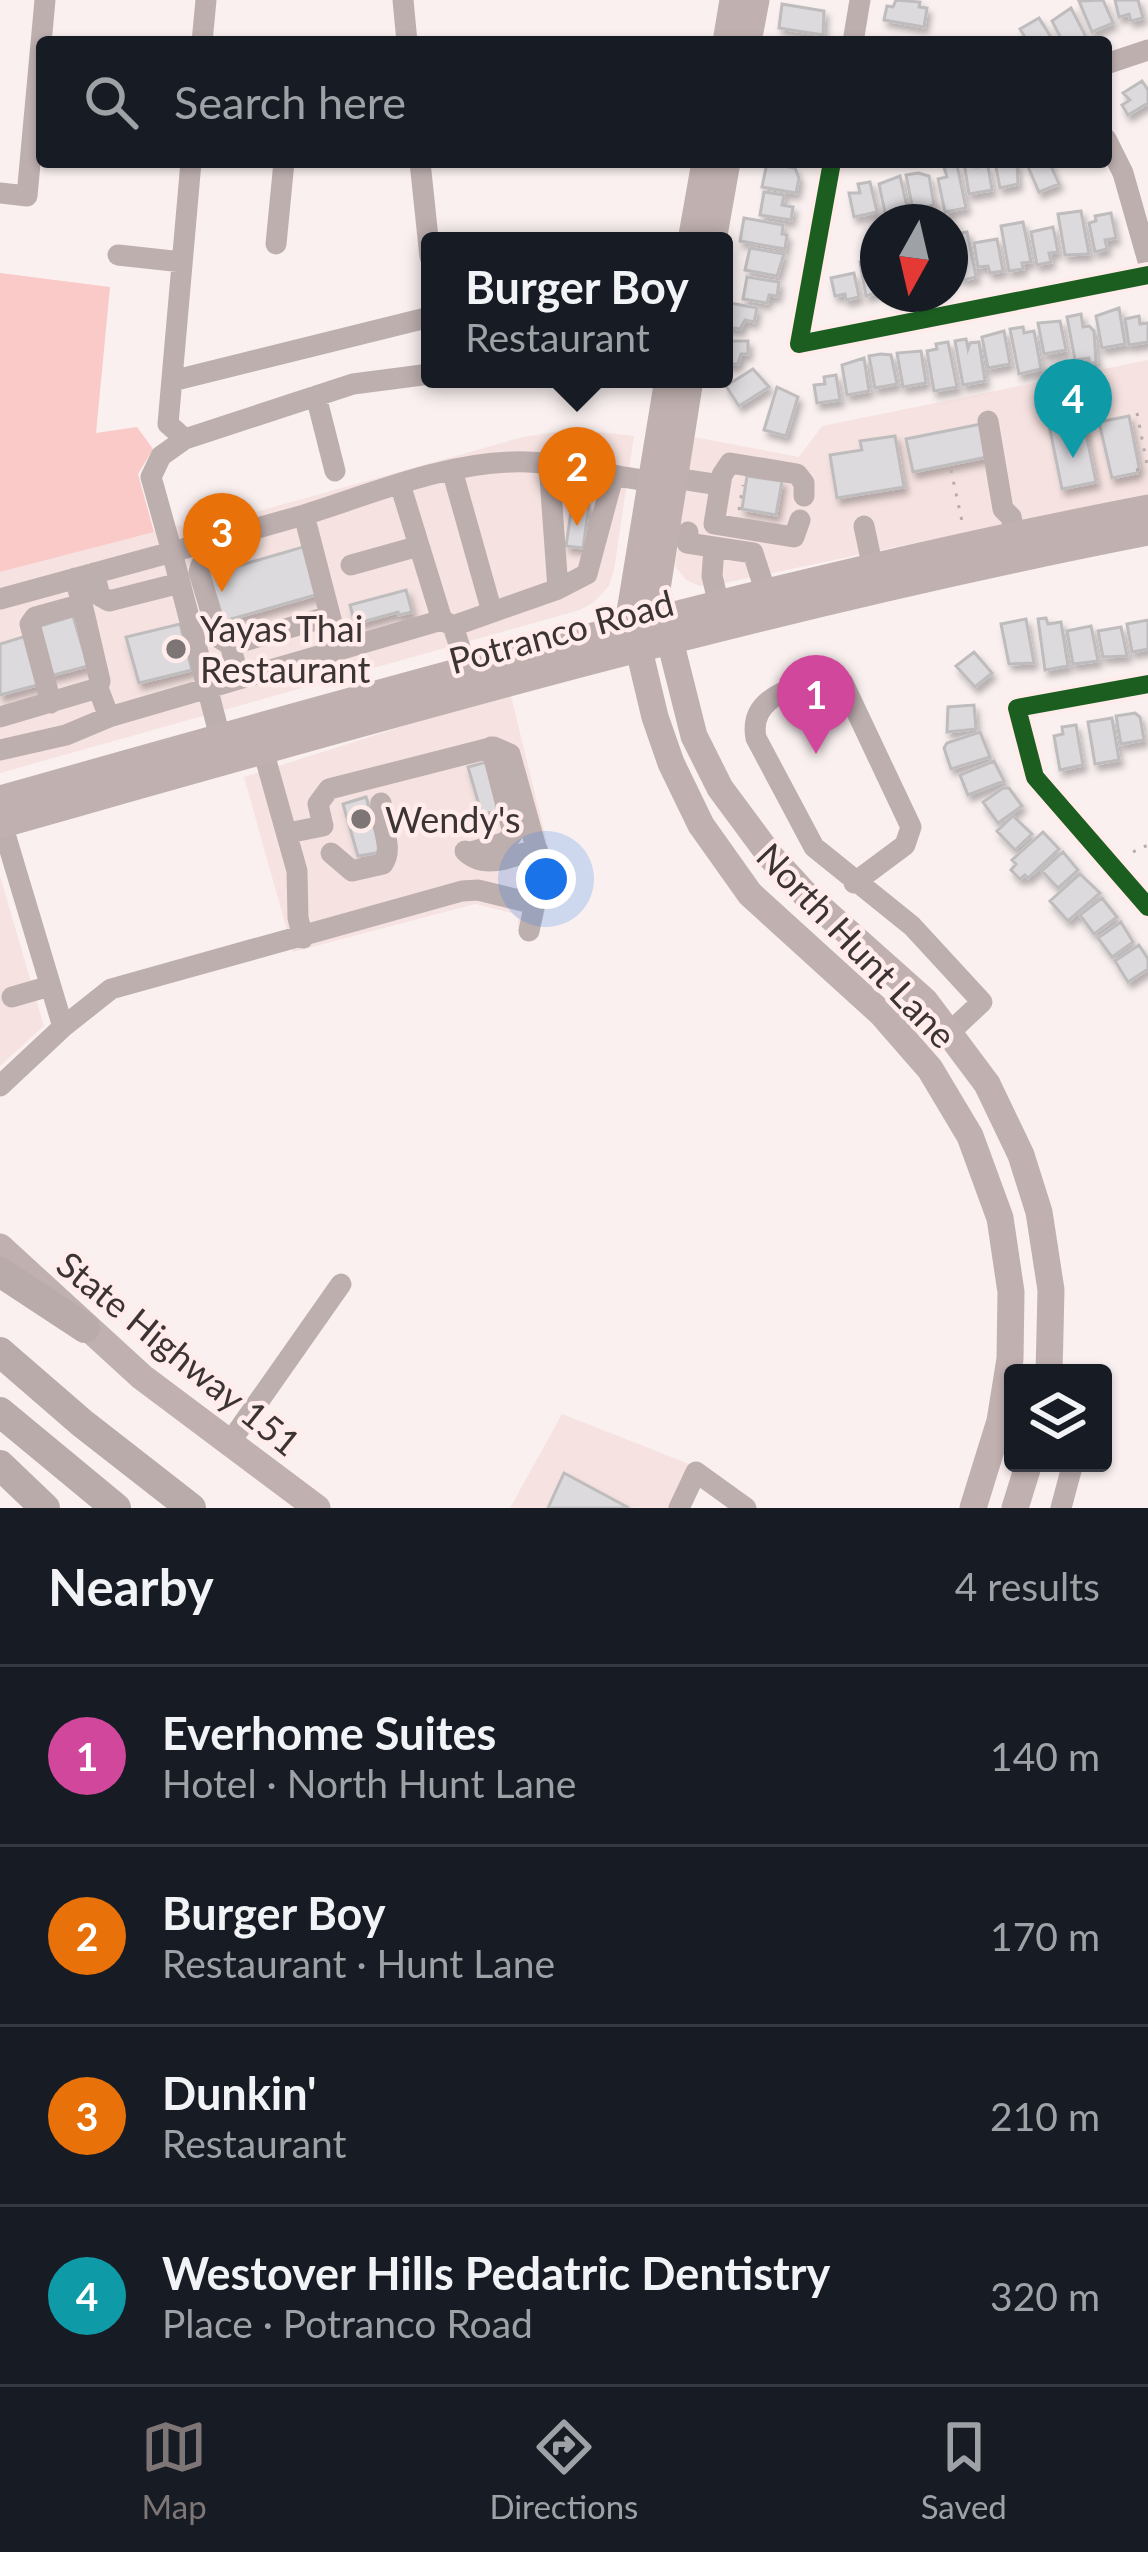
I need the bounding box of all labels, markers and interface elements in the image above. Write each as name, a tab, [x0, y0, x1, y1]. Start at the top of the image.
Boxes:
search box	[36, 36, 1112, 168]
icon: search	[78, 69, 144, 135]
text: Search here	[174, 75, 406, 129]
north arrow	[860, 204, 968, 312]
popup	[421, 232, 733, 388]
text: Burger Boy	[465, 260, 689, 314]
text: Restaurant	[465, 314, 650, 360]
pin: 4	[1034, 359, 1112, 458]
pin: 2	[538, 427, 616, 526]
pin: 3	[183, 493, 261, 592]
street label: Potranco Road	[444, 580, 678, 682]
place label: Yayas Thai Restaurant	[200, 606, 370, 691]
marker: Yayas Thai Restaurant	[163, 636, 189, 662]
pin: 1	[777, 655, 855, 754]
place label: Wendy's	[385, 797, 521, 841]
marker: Wendy's	[348, 806, 374, 832]
street label: North Hunt Lane	[748, 834, 966, 1056]
your location	[516, 849, 576, 909]
street label: State Highway 151	[49, 1242, 309, 1464]
map controls	[1004, 1364, 1112, 1472]
button: layers	[1004, 1364, 1112, 1472]
text: Nearby	[48, 1556, 214, 1617]
text: 4 results	[955, 1563, 1100, 1609]
text: Everhome Suites	[162, 1706, 496, 1760]
text: 1	[76, 1733, 98, 1779]
text: 140 m	[990, 1733, 1100, 1779]
text: Hotel · North Hunt Lane	[162, 1760, 576, 1806]
text: Burger Boy	[162, 1886, 385, 1940]
text: 2	[76, 1913, 98, 1959]
text: 170 m	[990, 1913, 1100, 1959]
text: Restaurant · Hunt Lane	[162, 1940, 555, 1986]
text: Dunkin'	[162, 2066, 316, 2120]
text: 3	[76, 2093, 98, 2139]
text: 210 m	[990, 2093, 1100, 2139]
text: Restaurant	[162, 2120, 347, 2166]
text: Westover Hills Pedatric Dentistry	[162, 2246, 830, 2300]
text: 4	[76, 2273, 98, 2319]
text: 320 m	[990, 2273, 1100, 2319]
text: Place · Potranco Road	[162, 2300, 533, 2346]
tab: Map	[141, 2414, 207, 2526]
tab: Directions	[489, 2414, 638, 2526]
tab: Saved	[921, 2414, 1007, 2526]

